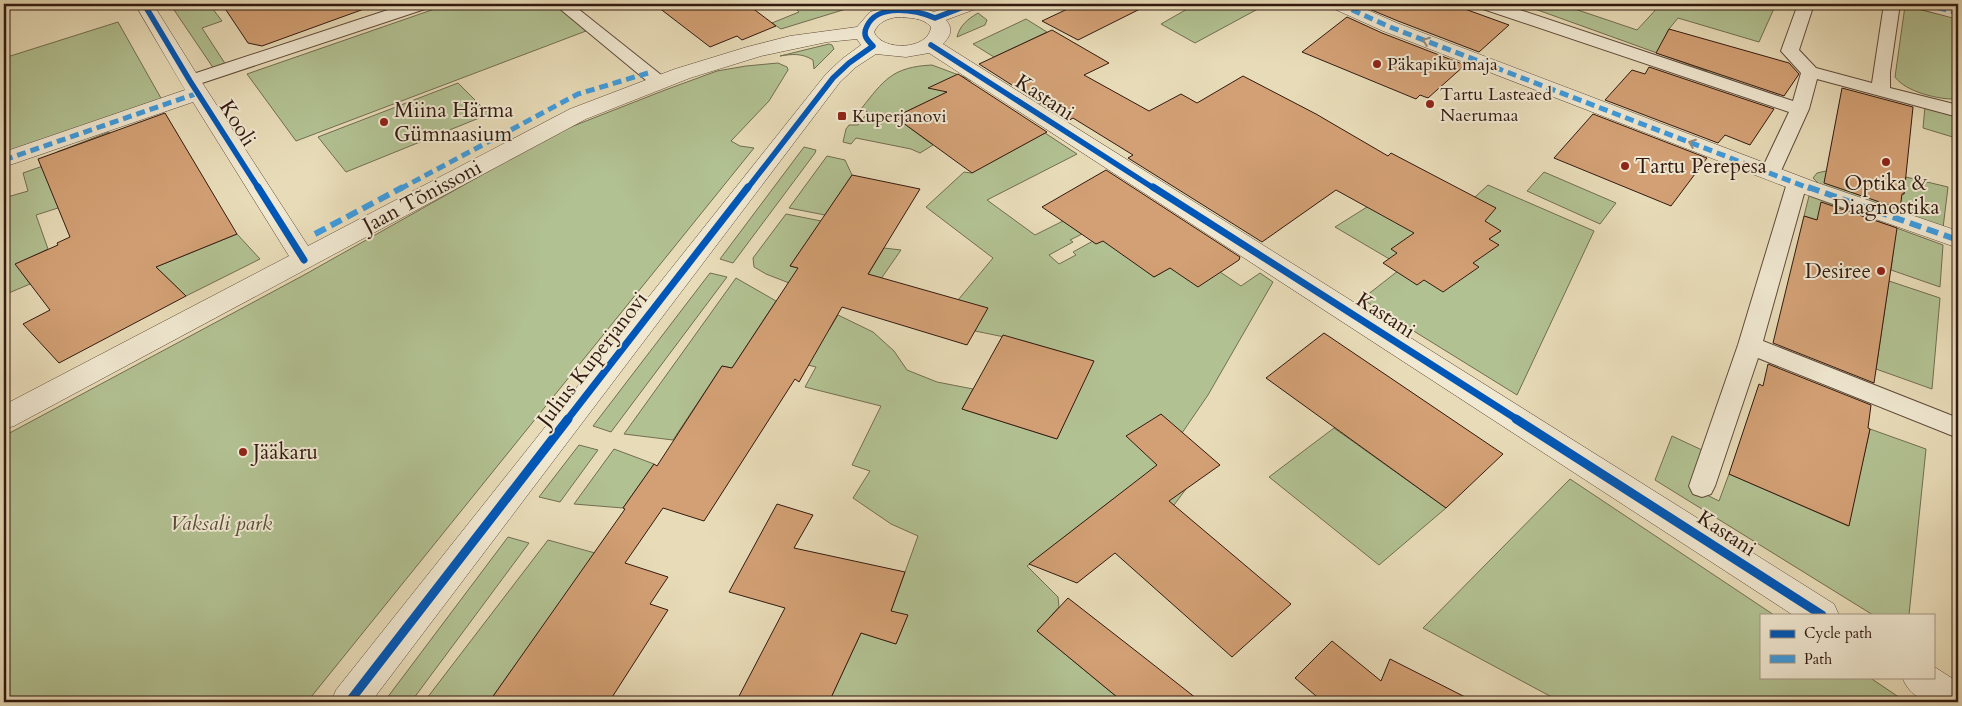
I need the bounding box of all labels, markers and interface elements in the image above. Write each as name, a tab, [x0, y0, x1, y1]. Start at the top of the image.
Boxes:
one-way arrow	[1422, 37, 1431, 47]
place label: Päkapiku maja	[1387, 52, 1498, 77]
marker: Päkapiku maja	[1371, 58, 1383, 70]
street label: Kastani	[1009, 67, 1080, 127]
place label: Tartu Lasteaed Naerumaa	[1440, 82, 1552, 128]
street label: Kooli	[212, 95, 263, 152]
place label: Miina Härma Gümnaasium	[394, 96, 514, 149]
marker: Tartu Lasteaed Naerumaa	[1424, 98, 1436, 110]
place label: Kuperjanovi	[852, 104, 947, 129]
marker: Kuperjanovi	[836, 110, 848, 122]
marker: Miina Härma Gümnaasium	[378, 116, 390, 128]
one-way arrow	[1688, 139, 1697, 149]
place label: Tartu Perepesa	[1635, 152, 1767, 181]
street label: Jaan Tõnissoni	[355, 153, 487, 241]
marker: Optika & Diagnostika	[1880, 156, 1892, 168]
marker: Tartu Perepesa	[1619, 160, 1631, 172]
place label: Optika & Diagnostika	[1833, 169, 1939, 222]
place label: Desiree	[1805, 257, 1871, 286]
marker: Desiree	[1875, 265, 1887, 277]
street label: Kastani	[1350, 285, 1421, 345]
street label: Julius Kuperjanovi	[529, 286, 654, 435]
place label: Jääkaru	[250, 438, 318, 467]
marker: Jääkaru	[237, 446, 249, 458]
street label: Kastani	[1691, 503, 1762, 563]
park label: Vaksali park	[170, 509, 273, 538]
legend	[1760, 614, 1934, 678]
text: Cycle path	[1804, 623, 1873, 643]
text: Path	[1804, 649, 1833, 669]

